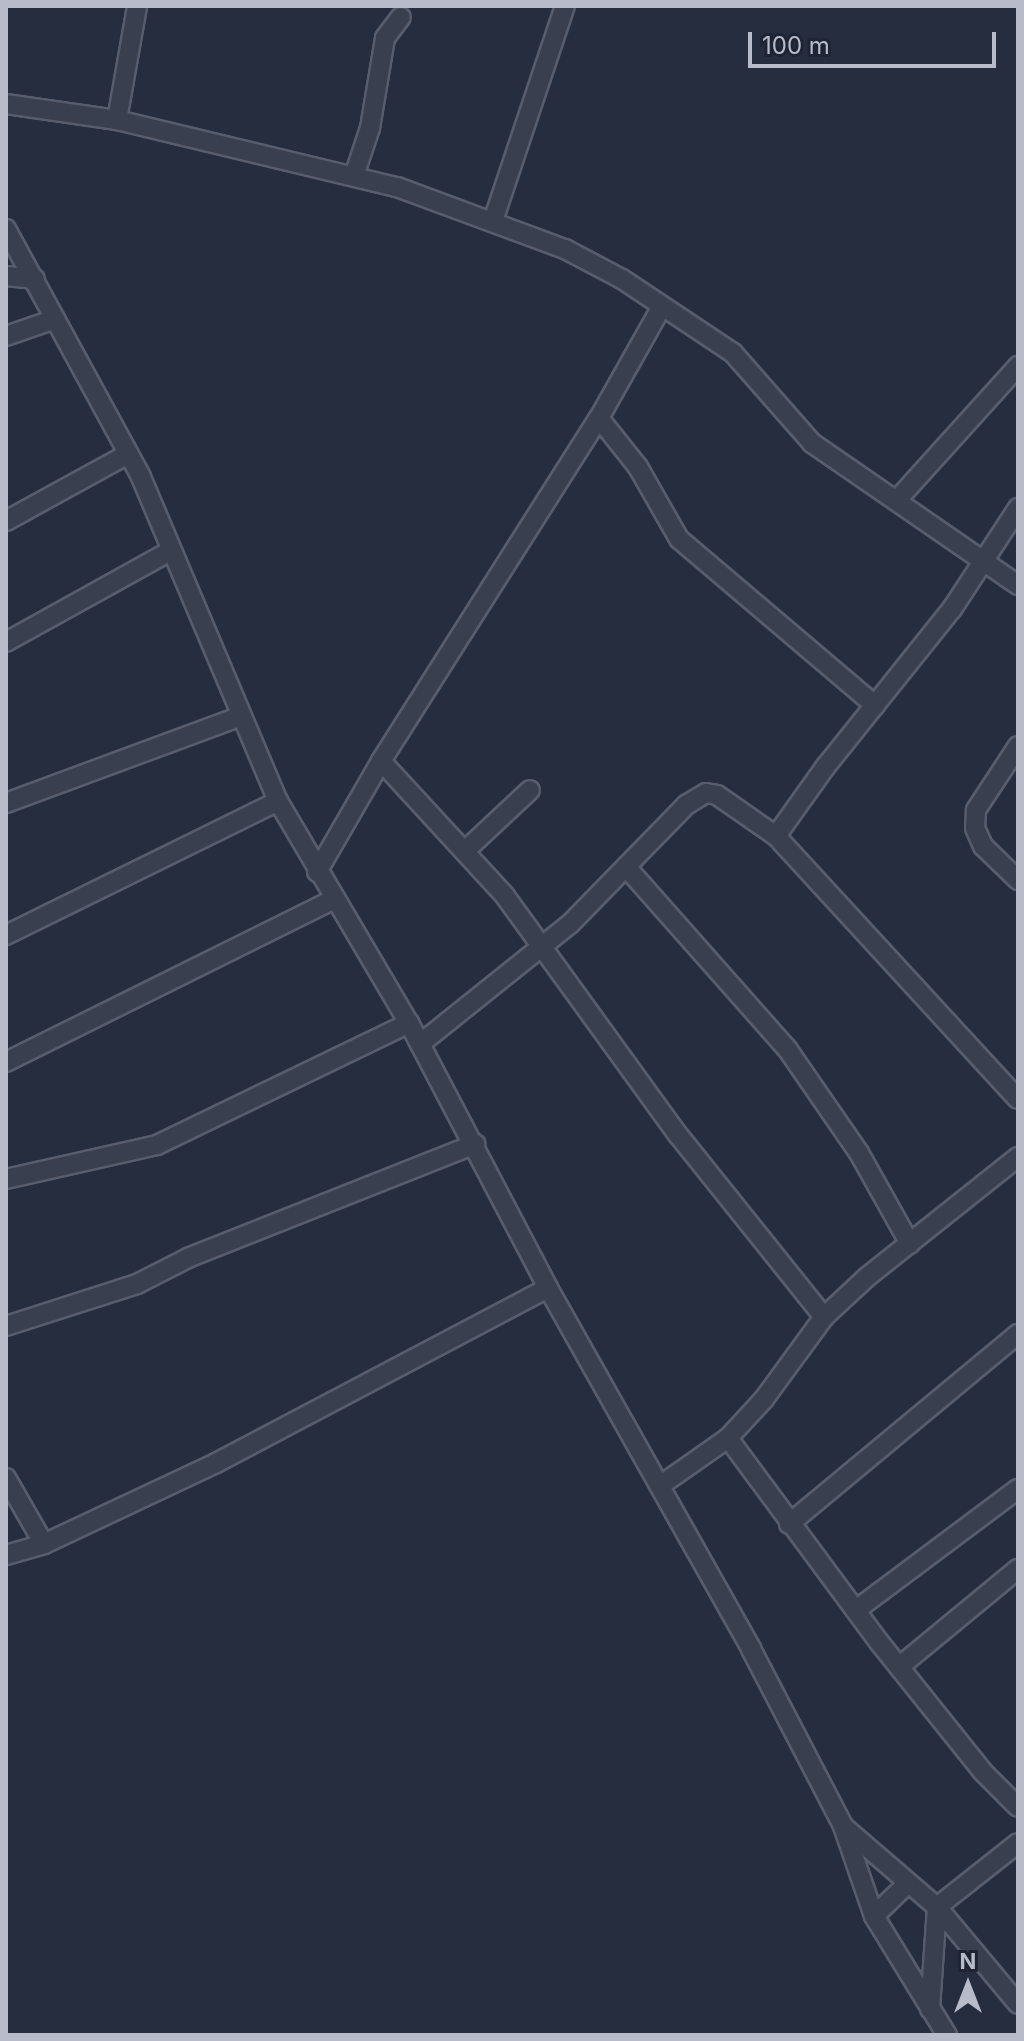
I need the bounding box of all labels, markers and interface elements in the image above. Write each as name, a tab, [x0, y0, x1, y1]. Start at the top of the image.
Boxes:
scale bar	[752, 16, 1000, 66]
text: 100 m	[762, 31, 830, 60]
north arrow	[928, 1945, 1008, 2025]
text: N	[960, 1948, 976, 1974]

